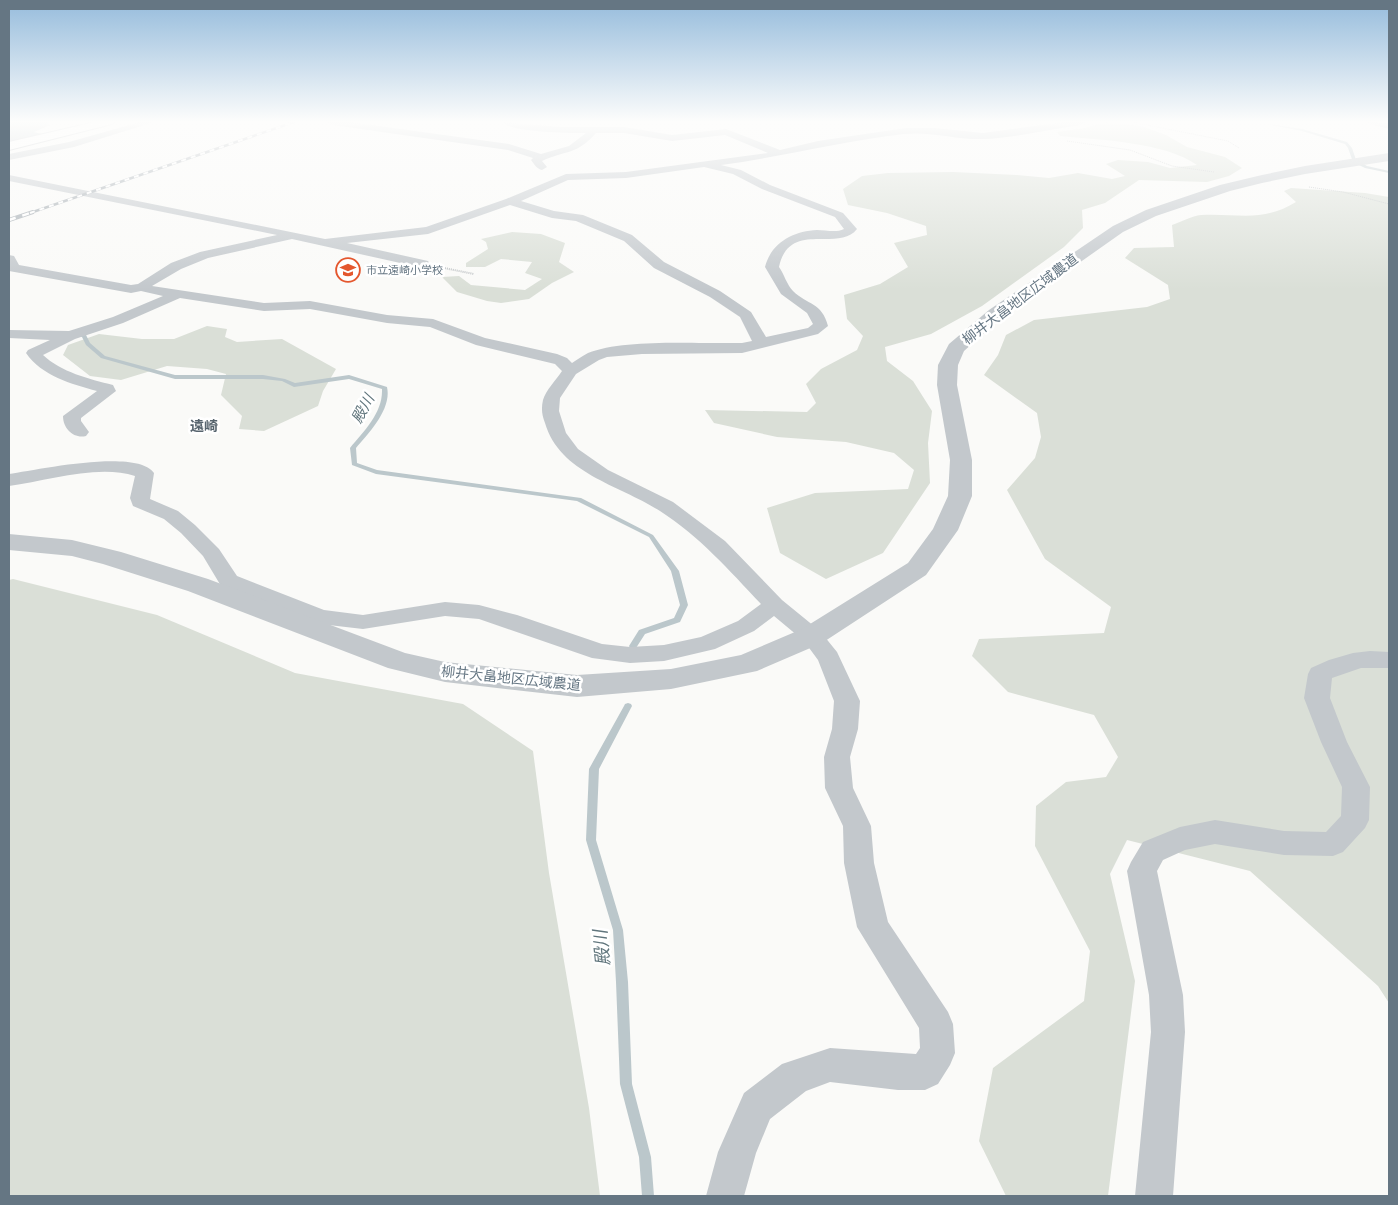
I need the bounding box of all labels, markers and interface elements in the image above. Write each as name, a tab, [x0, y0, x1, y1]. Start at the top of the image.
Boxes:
street label: 柳井大畠地区広域農道	[959, 250, 1081, 348]
school or university icon: 市立遠崎小学校	[335, 257, 361, 283]
place label: 市立遠崎小学校	[366, 263, 443, 277]
water label: 殿川	[346, 389, 380, 427]
district label: 遠崎	[190, 417, 218, 435]
street label: 柳井大畠地区広域農道	[440, 662, 582, 694]
water label: 殿川	[587, 927, 616, 967]

